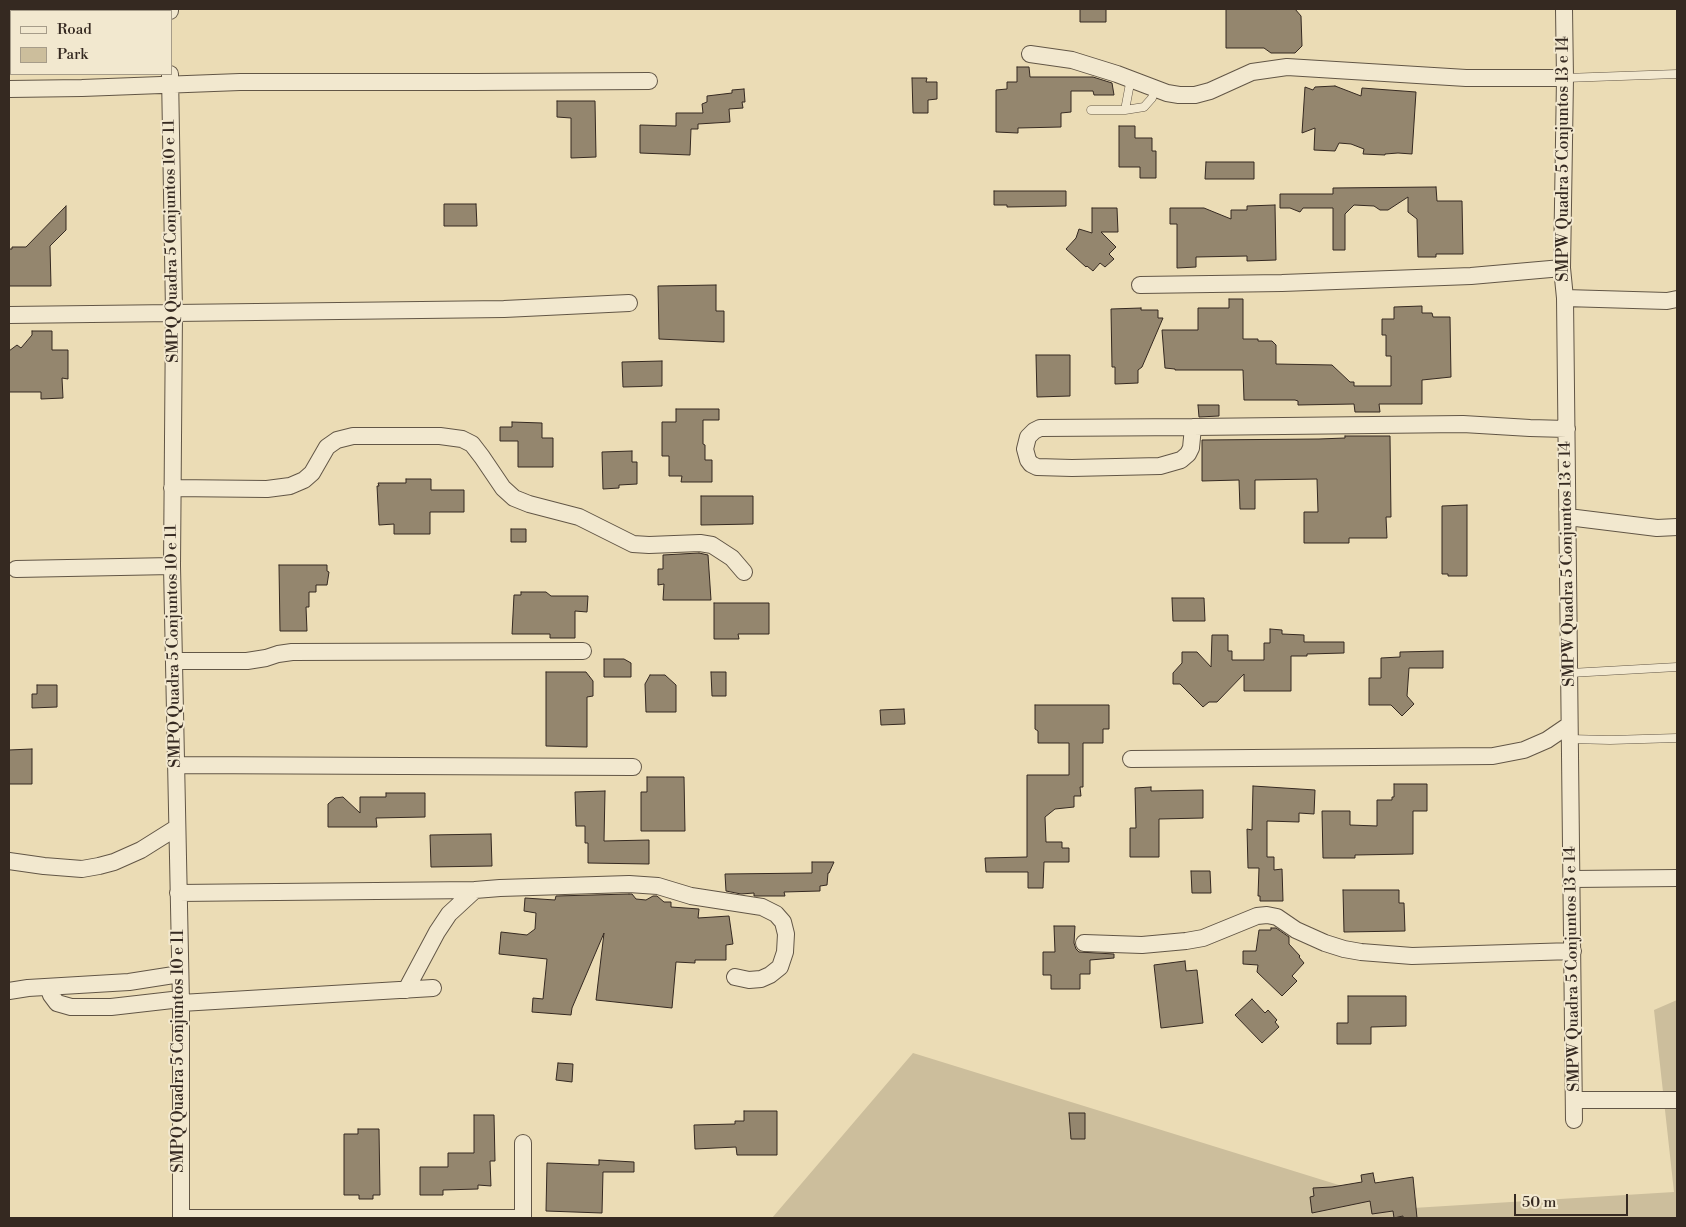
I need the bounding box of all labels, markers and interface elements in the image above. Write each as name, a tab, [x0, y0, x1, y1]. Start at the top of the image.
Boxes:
legend	[10, 10, 172, 75]
text: Road	[57, 20, 92, 39]
street label: SMPW Quadra 5 Conjuntos 13 e 14	[1554, 36, 1574, 282]
text: Park	[57, 45, 88, 64]
street label: SMPQ Quadra 5 Conjuntos 10 e 11	[160, 119, 184, 363]
street label: SMPW Quadra 5 Conjuntos 13 e 14	[1556, 441, 1580, 687]
street label: SMPQ Quadra 5 Conjuntos 10 e 11	[162, 524, 186, 768]
street label: SMPW Quadra 5 Conjuntos 13 e 14	[1561, 846, 1585, 1092]
street label: SMPQ Quadra 5 Conjuntos 10 e 11	[169, 929, 189, 1173]
scale bar	[1516, 1184, 1630, 1216]
text: 50 m	[1522, 1193, 1556, 1212]

